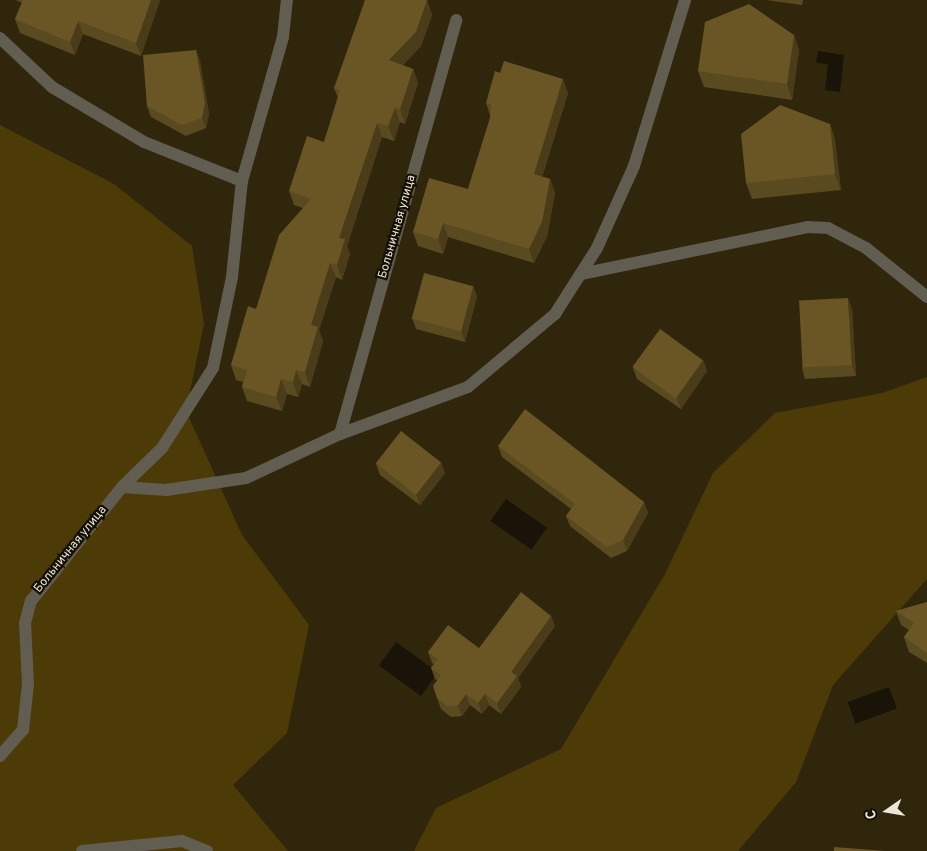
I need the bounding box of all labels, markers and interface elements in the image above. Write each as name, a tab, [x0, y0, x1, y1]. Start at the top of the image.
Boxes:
street label: Больничная улица	[376, 174, 420, 280]
street label: Больничная улица	[32, 504, 110, 596]
north arrow	[862, 786, 912, 836]
text: С	[863, 808, 881, 821]

